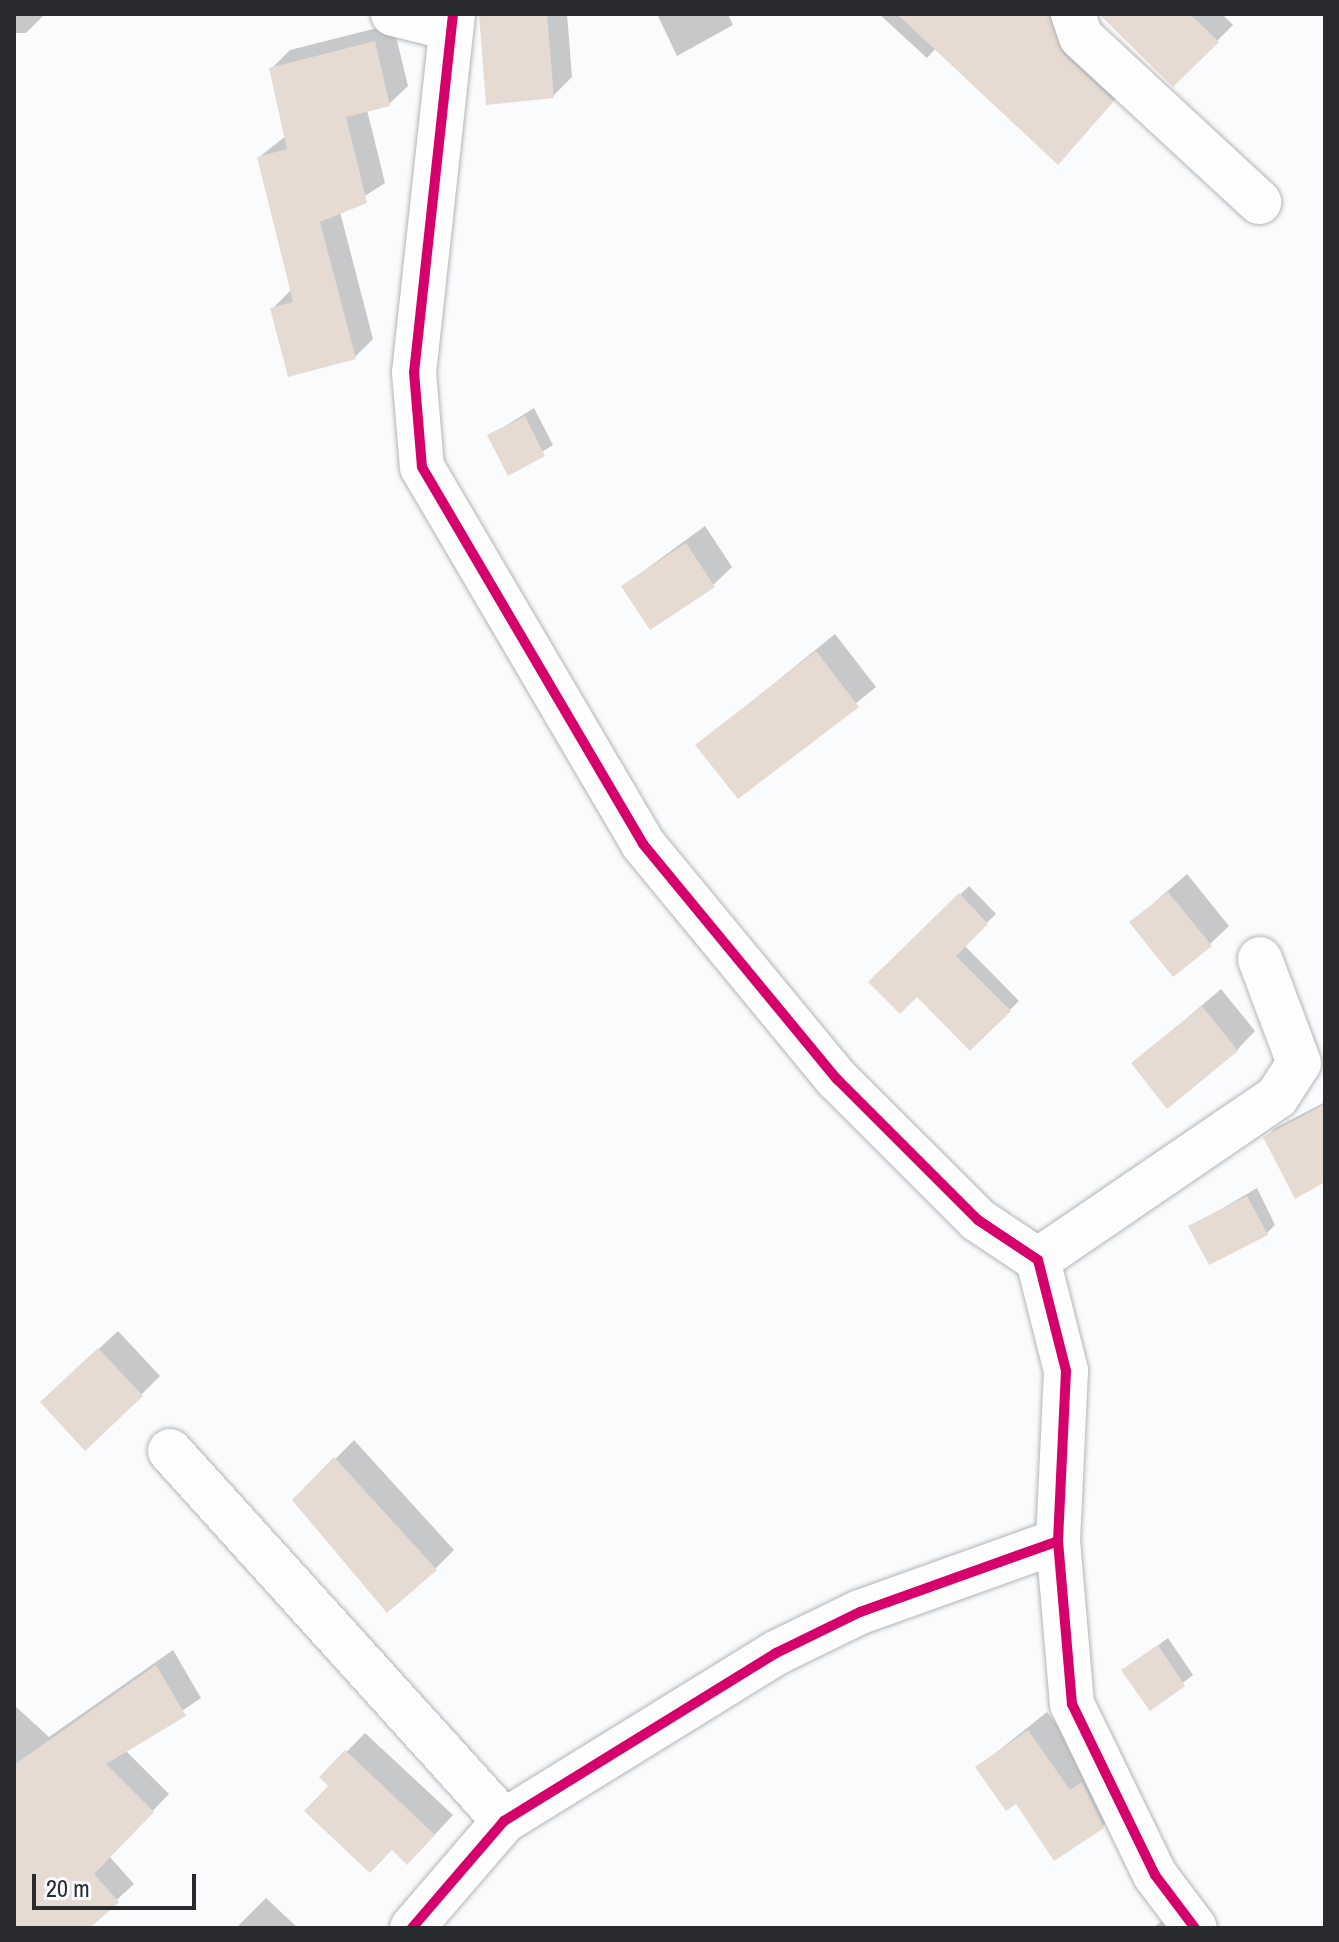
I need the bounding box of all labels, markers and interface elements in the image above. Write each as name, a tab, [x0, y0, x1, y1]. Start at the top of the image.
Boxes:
scale bar	[36, 1858, 200, 1908]
text: 20 m	[46, 1872, 90, 1904]

